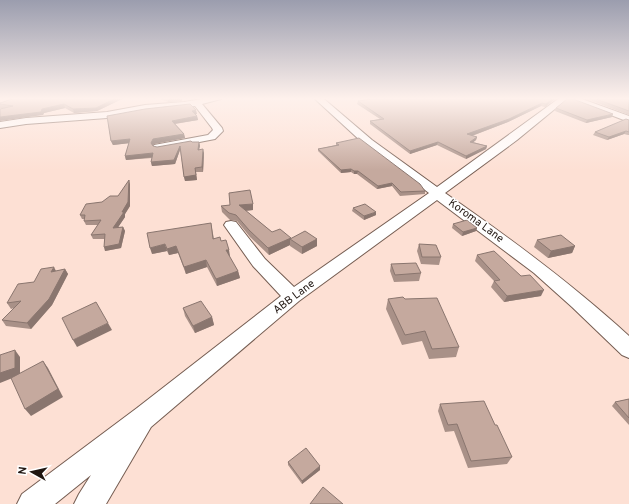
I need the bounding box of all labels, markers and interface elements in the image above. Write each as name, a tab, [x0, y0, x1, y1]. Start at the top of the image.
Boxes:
street label: Koroma Lane	[445, 196, 507, 246]
street label: ABB Lane	[270, 277, 318, 317]
north arrow	[12, 452, 52, 492]
text: N	[16, 466, 31, 476]

